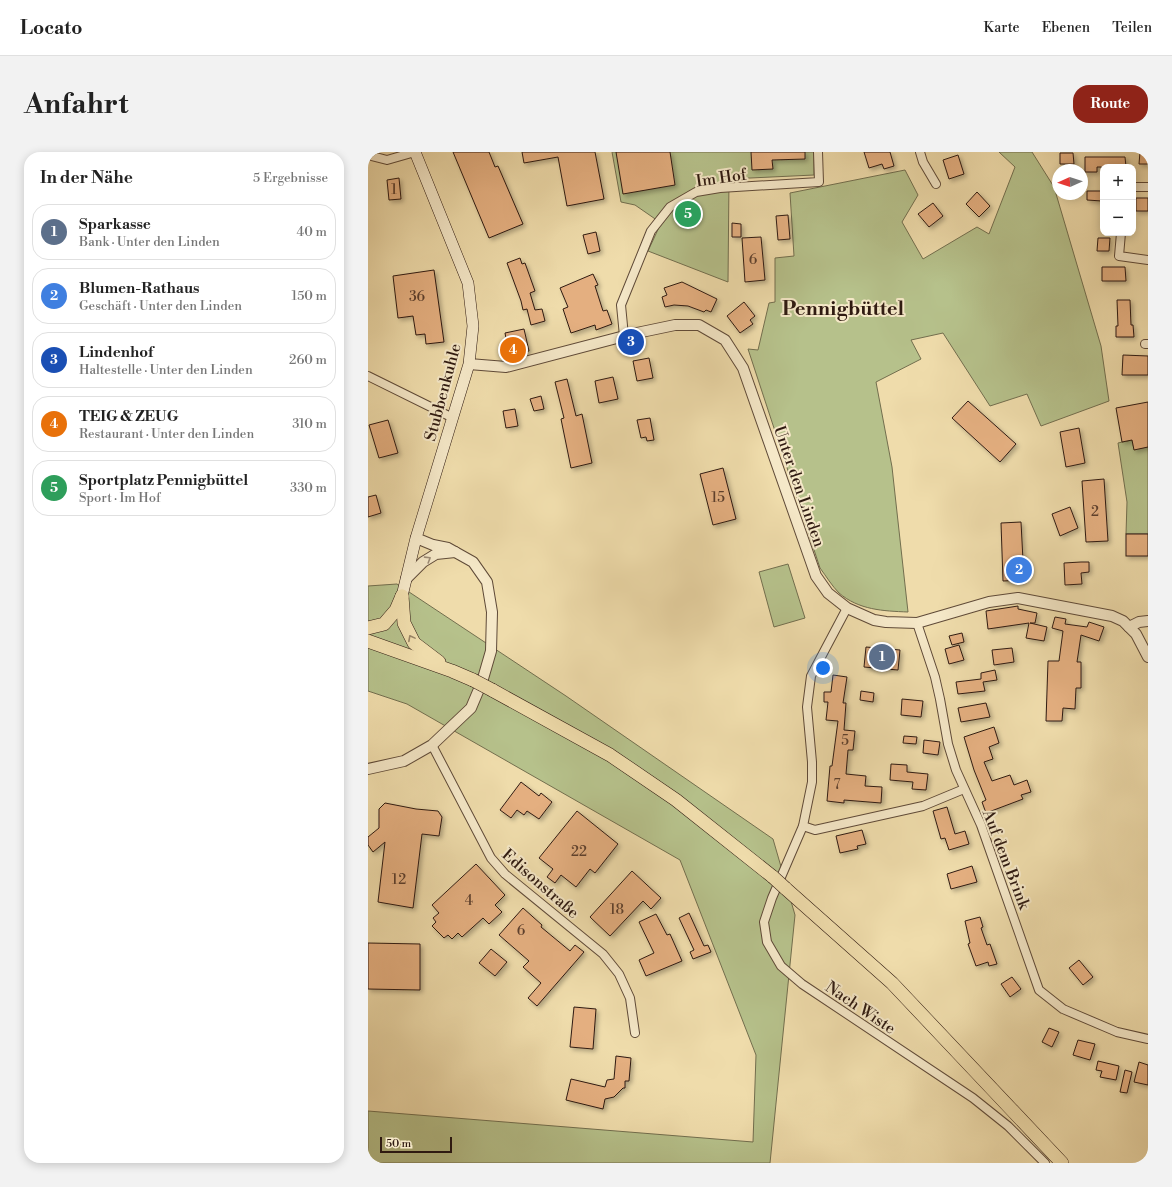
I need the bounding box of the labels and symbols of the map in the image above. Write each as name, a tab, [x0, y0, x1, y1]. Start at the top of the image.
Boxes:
street label: Im Hof	[695, 164, 749, 191]
north arrow	[1052, 164, 1088, 200]
house number: 1	[391, 181, 397, 199]
pin: 5	[675, 199, 701, 229]
house number: 6	[749, 251, 758, 269]
house number: 36	[409, 288, 426, 306]
district label: Pennigbüttel	[782, 297, 904, 322]
pin: 3	[618, 327, 644, 357]
pin: 4	[500, 335, 526, 365]
street label: Stubbenkuhle	[420, 341, 466, 443]
street label: Unter den Linden	[769, 423, 829, 550]
house number: 15	[711, 489, 725, 507]
house number: 2	[1091, 503, 1099, 521]
pin: 2	[1006, 555, 1032, 585]
one-way arrow	[424, 556, 431, 563]
one-way arrow	[409, 635, 416, 642]
pin: 1	[869, 642, 895, 672]
your location	[813, 658, 833, 678]
house number: 5	[841, 732, 849, 750]
house number: 7	[833, 776, 841, 794]
street label: Auf dem Brink	[978, 806, 1035, 914]
house number: 22	[571, 843, 587, 861]
street label: Edisonstraße	[498, 845, 583, 923]
house number: 12	[392, 871, 406, 889]
house number: 4	[465, 892, 473, 910]
house number: 18	[610, 901, 624, 919]
house number: 6	[517, 922, 526, 940]
street label: Nach Wiste	[821, 977, 899, 1039]
scale bar	[380, 1135, 452, 1154]

